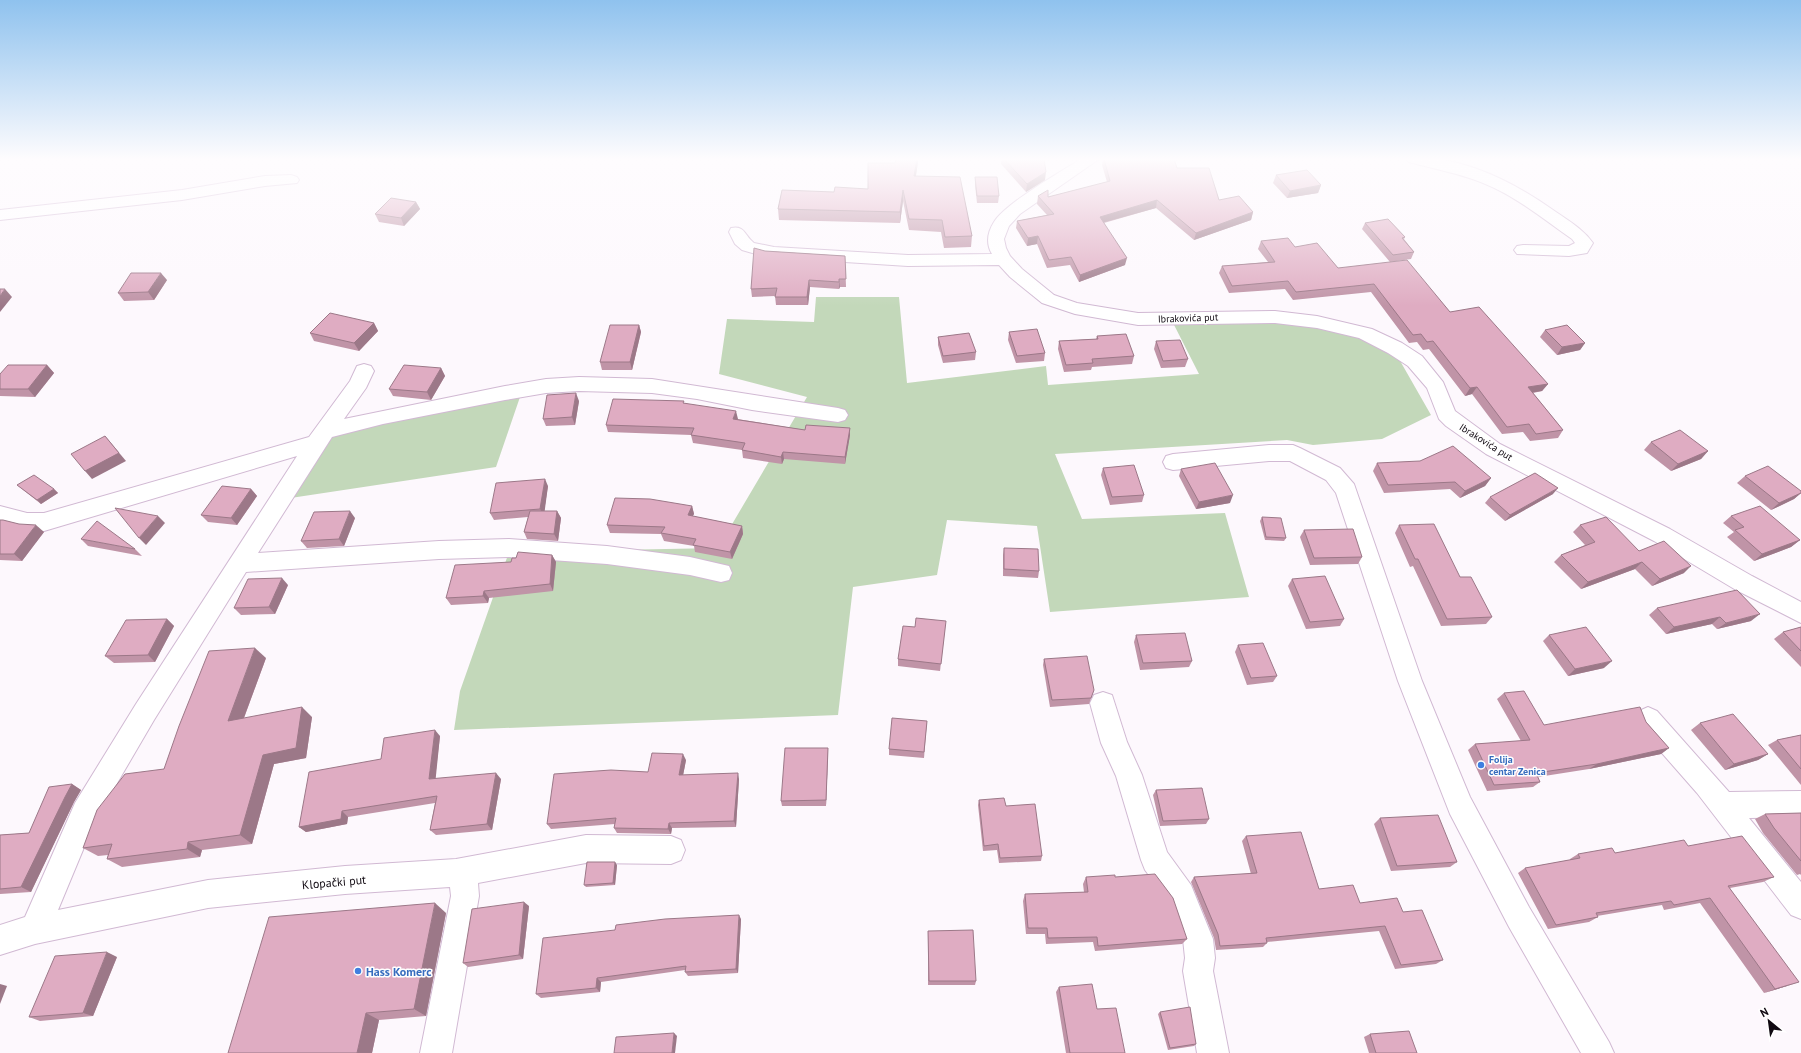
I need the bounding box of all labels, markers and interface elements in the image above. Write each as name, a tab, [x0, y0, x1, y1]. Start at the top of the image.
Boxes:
street label: Ibrakovića put	[1158, 310, 1219, 326]
street label: Ibrakovića put	[1457, 420, 1516, 464]
place label: Folija centar Zenica	[1489, 753, 1546, 778]
marker: Folija centar Zenica	[1476, 760, 1486, 770]
street label: Klopački put	[301, 872, 367, 892]
place label: Hass Komerc	[366, 964, 431, 979]
marker: Hass Komerc	[353, 966, 363, 976]
north arrow	[1749, 1001, 1789, 1041]
text: N	[1758, 1004, 1771, 1020]

